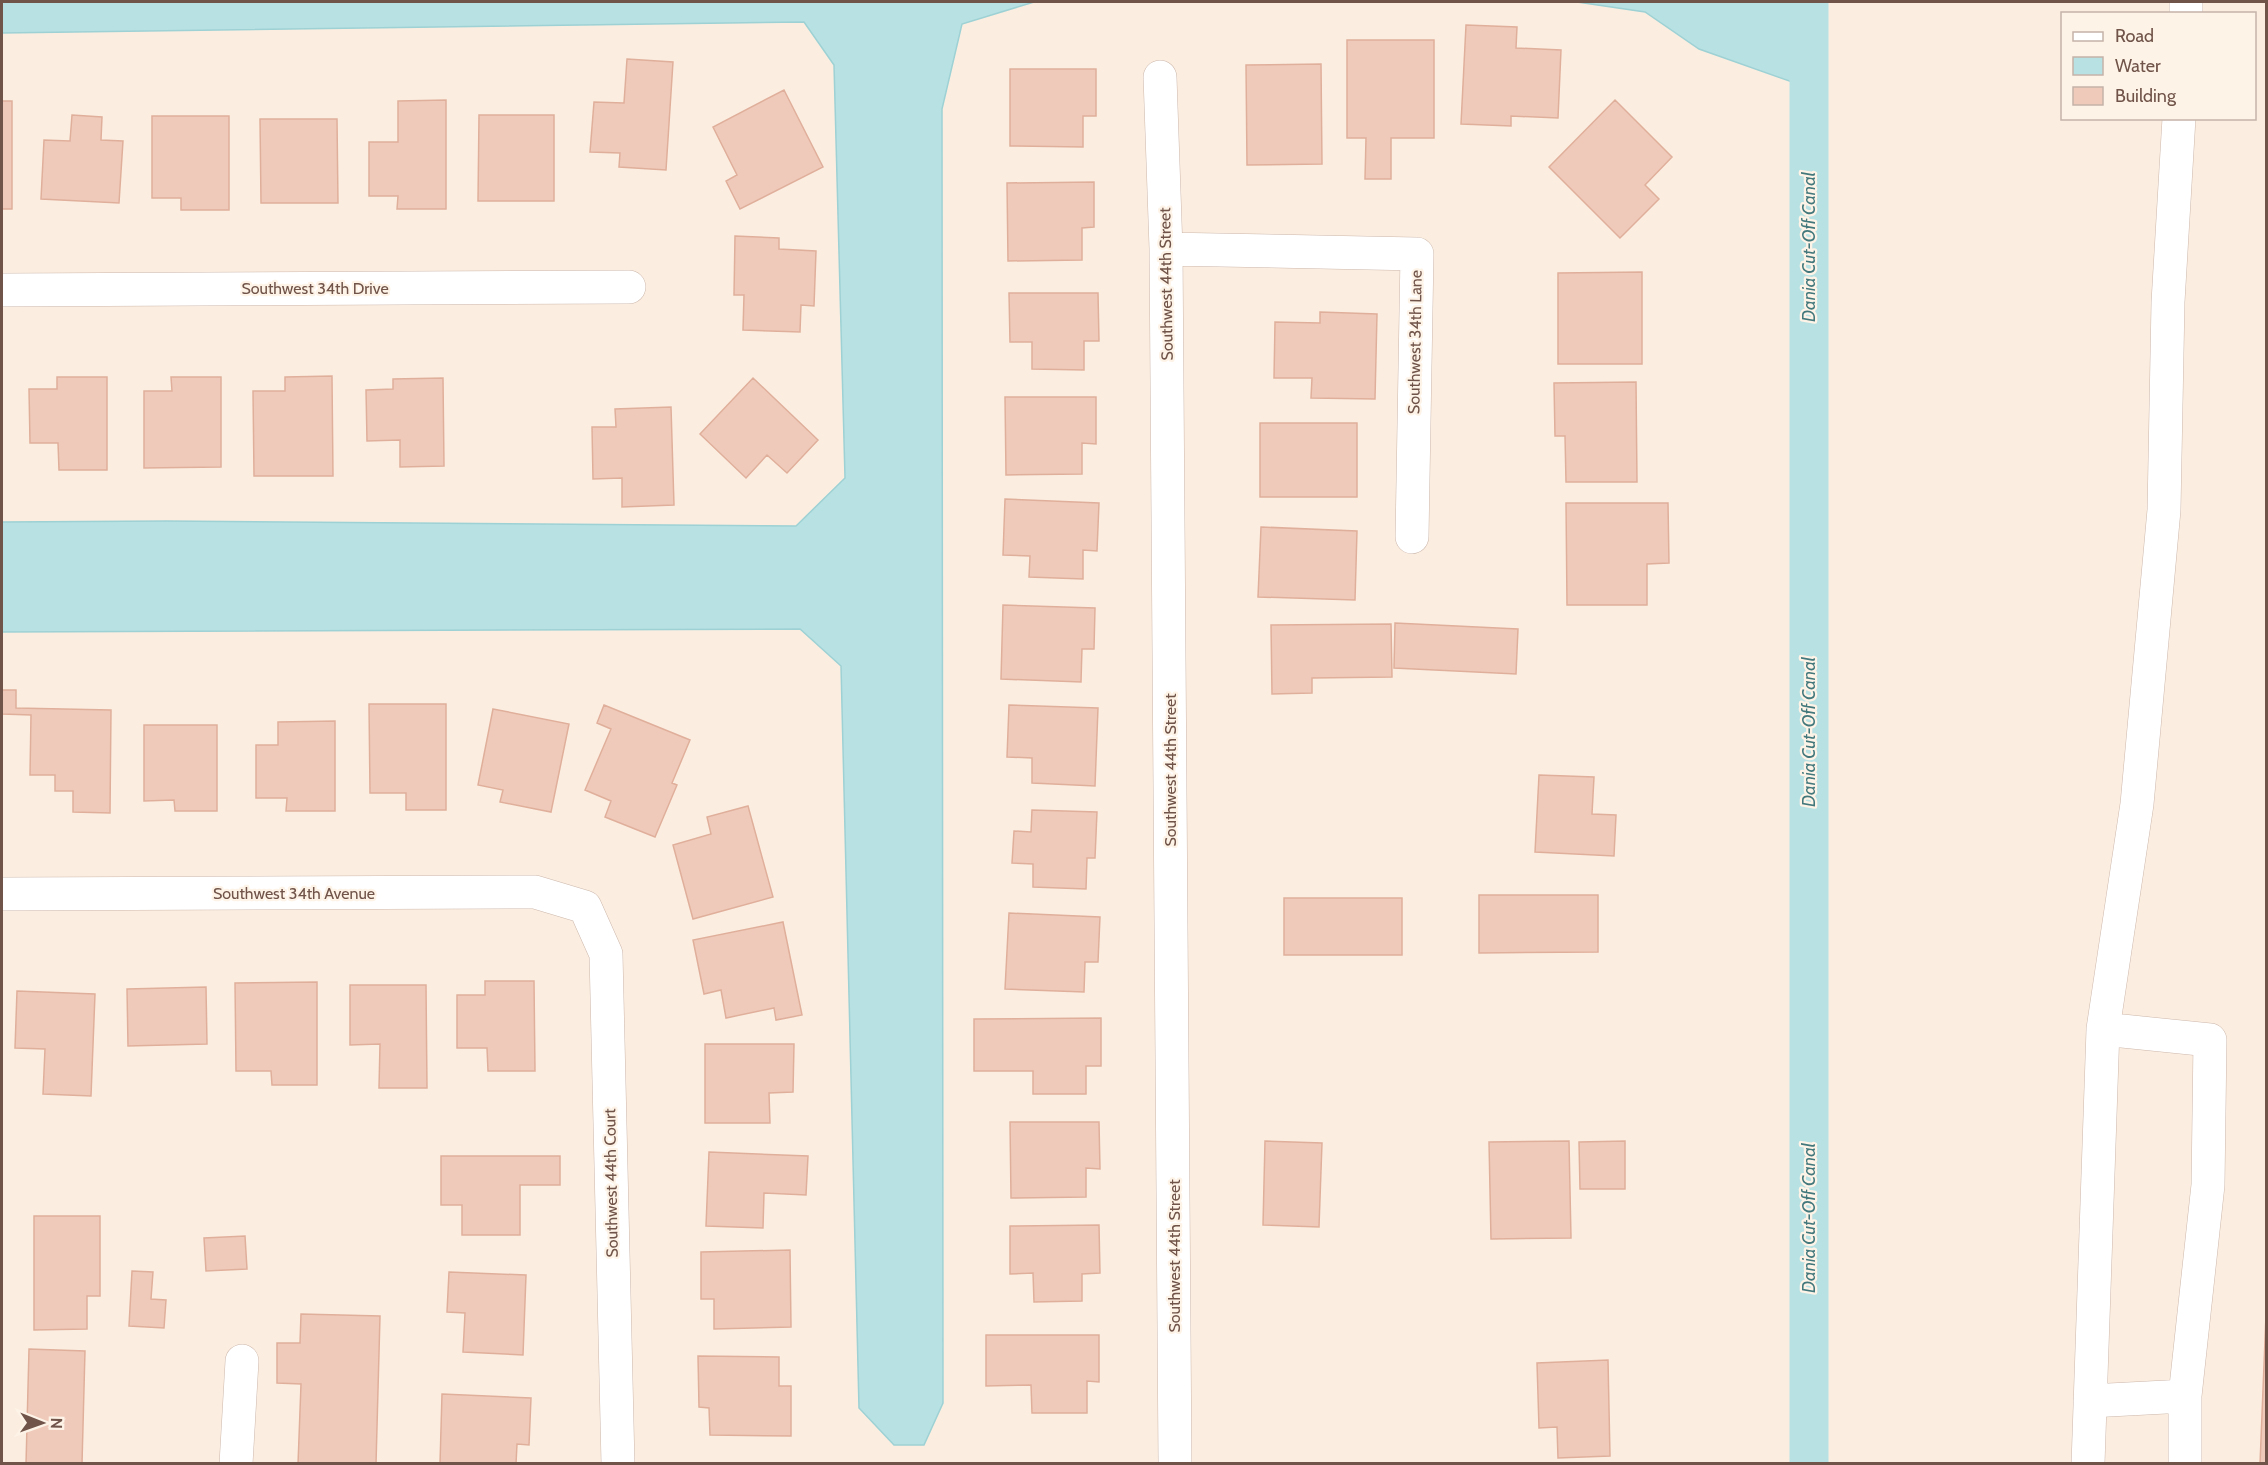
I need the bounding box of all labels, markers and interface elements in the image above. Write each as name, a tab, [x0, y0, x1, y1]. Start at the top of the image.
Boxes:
legend	[2061, 12, 2256, 120]
text: Road	[2115, 25, 2154, 47]
text: Water	[2115, 55, 2161, 77]
text: Building	[2115, 85, 2177, 107]
water label: Dania Cut-Off Canal	[1798, 171, 1820, 322]
street label: Southwest 44th Street	[1155, 207, 1177, 361]
street label: Southwest 34th Lane	[1404, 270, 1426, 414]
street label: Southwest 34th Drive	[241, 279, 389, 298]
water label: Dania Cut-Off Canal	[1798, 656, 1820, 807]
street label: Southwest 44th Street	[1161, 693, 1180, 847]
street label: Southwest 34th Avenue	[213, 884, 375, 903]
street label: Southwest 44th Court	[600, 1108, 622, 1258]
water label: Dania Cut-Off Canal	[1798, 1142, 1820, 1293]
street label: Southwest 44th Street	[1165, 1179, 1184, 1333]
north arrow	[12, 1393, 72, 1453]
text: N	[47, 1417, 66, 1429]

